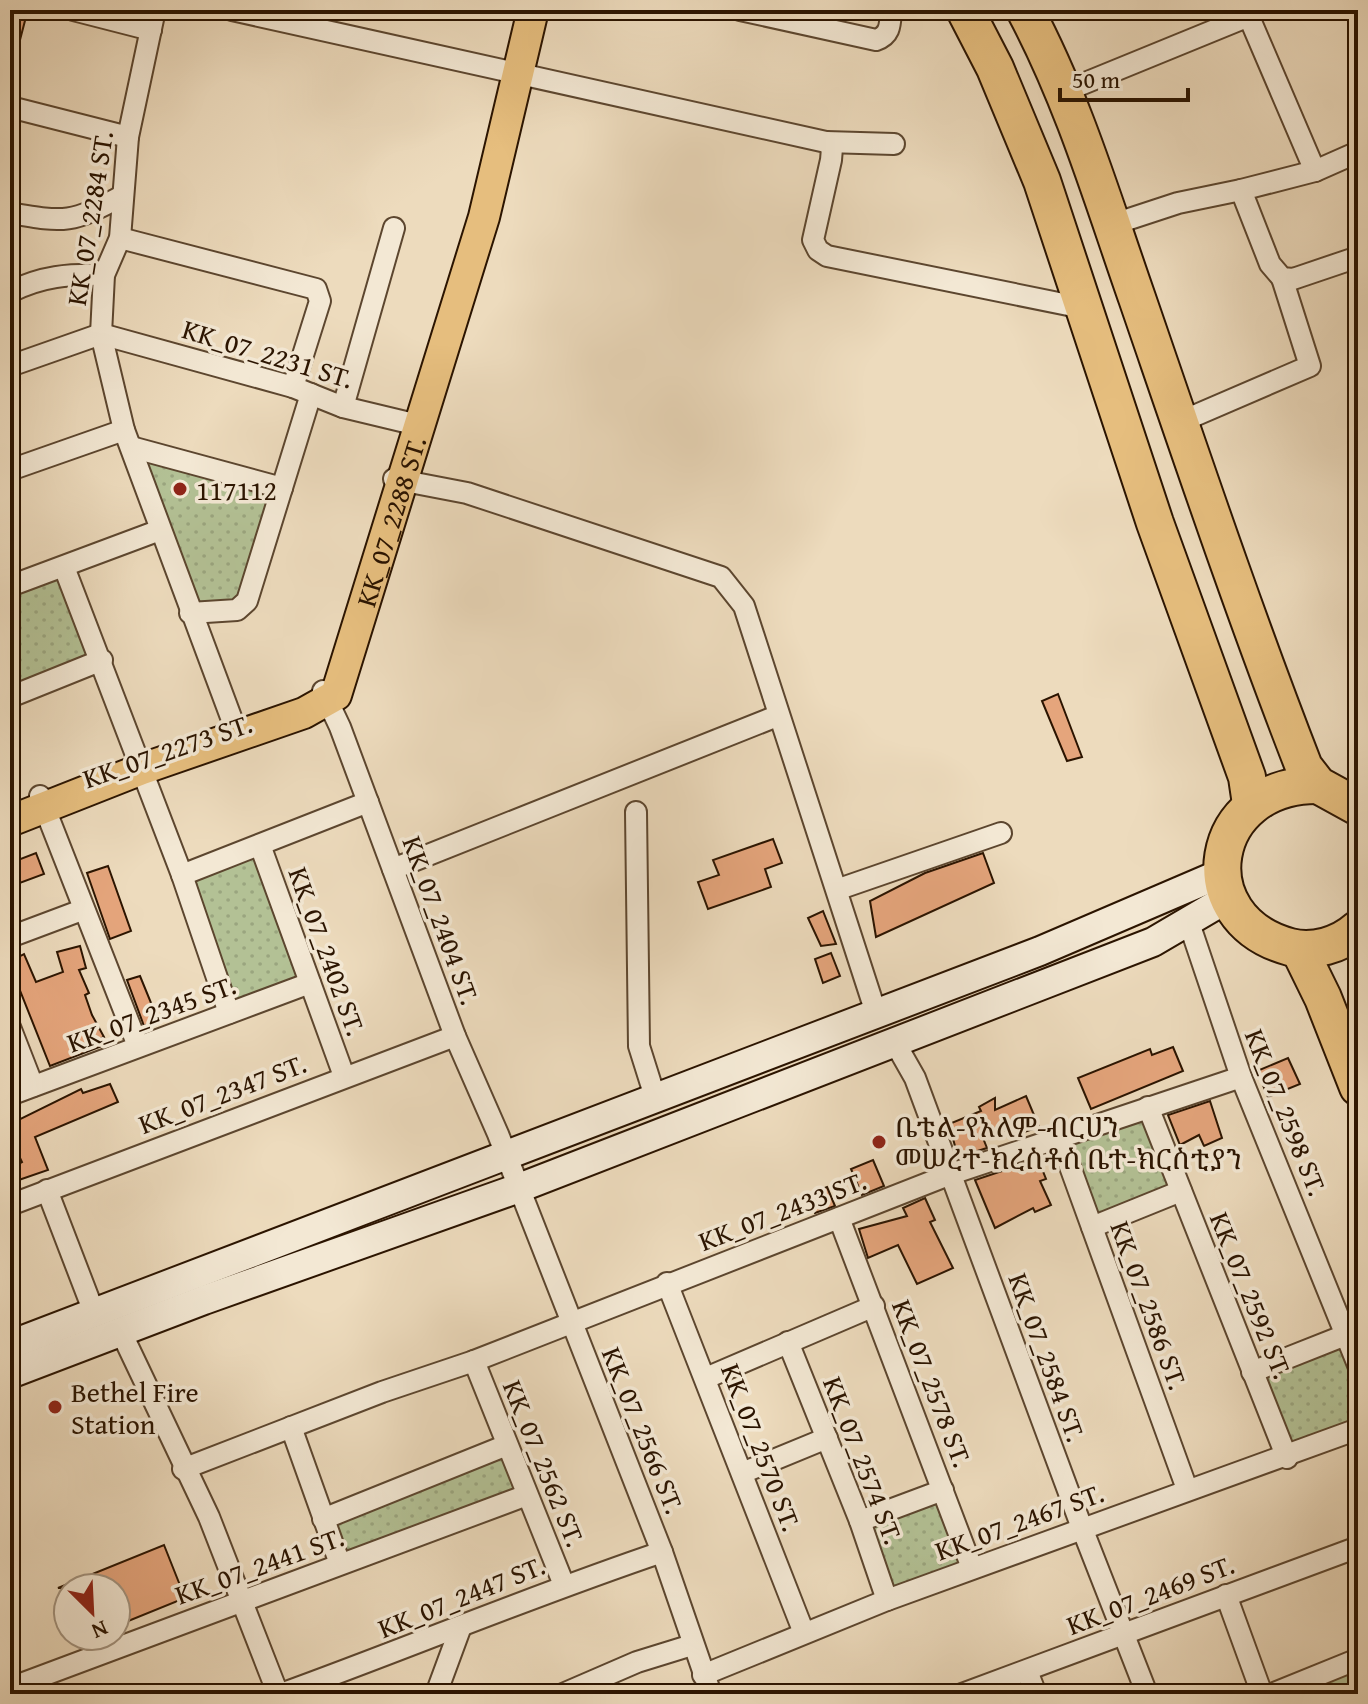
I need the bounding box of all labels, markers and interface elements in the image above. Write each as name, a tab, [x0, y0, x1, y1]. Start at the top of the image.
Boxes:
scale bar	[1060, 52, 1188, 102]
text: 50 m	[1072, 62, 1120, 97]
street label: KK_07_2284 ST.	[55, 128, 123, 308]
street label: KK_07_2231 ST.	[178, 308, 358, 398]
street label: KK_07_2288 ST.	[344, 431, 436, 612]
place label: 117112	[196, 469, 277, 510]
marker: 117112	[171, 480, 189, 498]
street label: KK_07_2273 ST.	[77, 702, 257, 798]
street label: KK_07_2404 ST.	[393, 830, 491, 1010]
street label: KK_07_2402 ST.	[279, 861, 377, 1041]
street label: KK_07_2345 ST.	[61, 964, 241, 1062]
street label: KK_07_2598 ST.	[1235, 1022, 1339, 1202]
street label: KK_07_2347 ST.	[132, 1042, 312, 1144]
place label: ቤቴል-የአለም-ብርሀን መሠረተ-ክረስቶስ ቤተ-ክርስቲያን	[895, 1106, 1242, 1179]
marker: ቤቴል-የአለም-ብርሀን መሠረተ-ክረስቶስ ቤተ-ክርስቲያን	[870, 1133, 888, 1151]
street label: KK_07_2433 ST.	[692, 1159, 872, 1261]
street label: KK_07_2592 ST.	[1200, 1205, 1304, 1385]
street label: KK_07_2586 ST.	[1101, 1215, 1199, 1395]
street label: KK_07_2584 ST.	[999, 1267, 1097, 1447]
street label: KK_07_2578 ST.	[882, 1293, 984, 1473]
street label: KK_07_2566 ST.	[592, 1340, 696, 1520]
street label: KK_07_2570 ST.	[711, 1357, 813, 1537]
street label: KK_07_2574 ST.	[813, 1370, 915, 1550]
place label: Bethel Fire Station	[71, 1371, 199, 1444]
street label: KK_07_2562 ST.	[493, 1373, 597, 1553]
marker: Bethel Fire Station	[46, 1398, 64, 1416]
street label: KK_07_2467 ST.	[929, 1472, 1109, 1570]
street label: KK_07_2441 ST.	[169, 1516, 349, 1614]
street label: KK_07_2469 ST.	[1060, 1543, 1240, 1645]
street label: KK_07_2447 ST.	[371, 1544, 551, 1648]
north arrow	[52, 1572, 132, 1652]
text: N	[87, 1613, 113, 1648]

